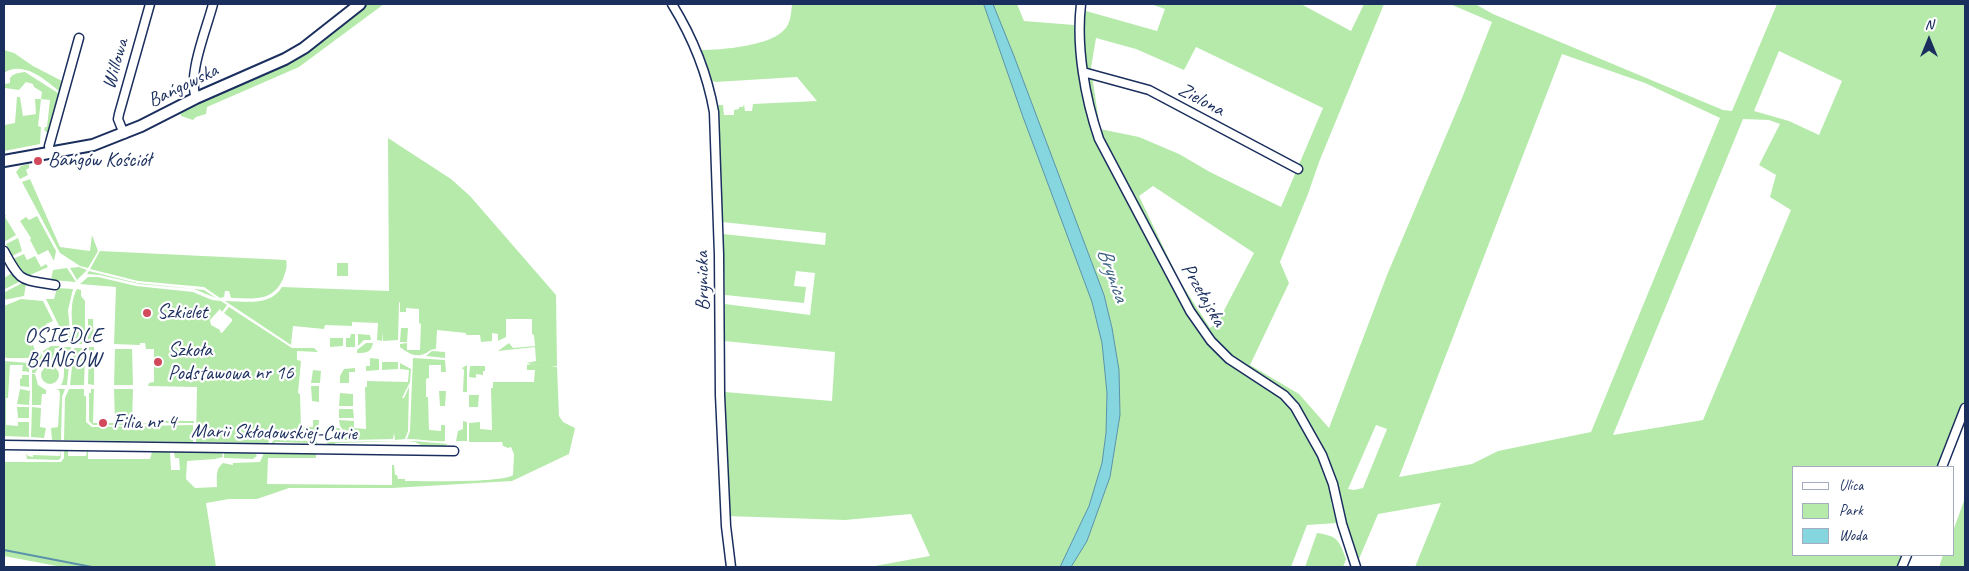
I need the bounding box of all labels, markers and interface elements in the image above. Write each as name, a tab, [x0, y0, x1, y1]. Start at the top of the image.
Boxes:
north arrow	[1904, 15, 1954, 65]
text: N	[1925, 16, 1933, 33]
street label: Willowa	[97, 36, 135, 92]
street label: Bańgowska	[144, 59, 222, 113]
street label: Zielona	[1174, 78, 1228, 122]
place label: Bańgów Kościół	[48, 149, 151, 173]
marker: Bańgów Kościół	[32, 155, 44, 167]
water label: Brynica	[1091, 245, 1133, 305]
street label: Brynicka	[690, 251, 716, 311]
street label: Przełajska	[1175, 259, 1231, 331]
place label: Szkielet	[157, 301, 207, 325]
marker: Szkielet	[141, 307, 153, 319]
district label: OSIEDLE BAŃGÓW	[23, 323, 105, 373]
place label: Szkoła Podstawowa nr 16	[168, 339, 293, 386]
marker: Szkoła Podstawowa nr 16	[152, 356, 164, 368]
place label: Filia nr 4	[113, 411, 176, 435]
marker: Filia nr 4	[97, 417, 109, 429]
street label: Marii Skłodowskiej-Curie	[191, 420, 357, 446]
legend	[1792, 466, 1954, 556]
text: Ulica	[1839, 476, 1863, 495]
text: Park	[1839, 501, 1863, 520]
text: Woda	[1839, 526, 1867, 545]

